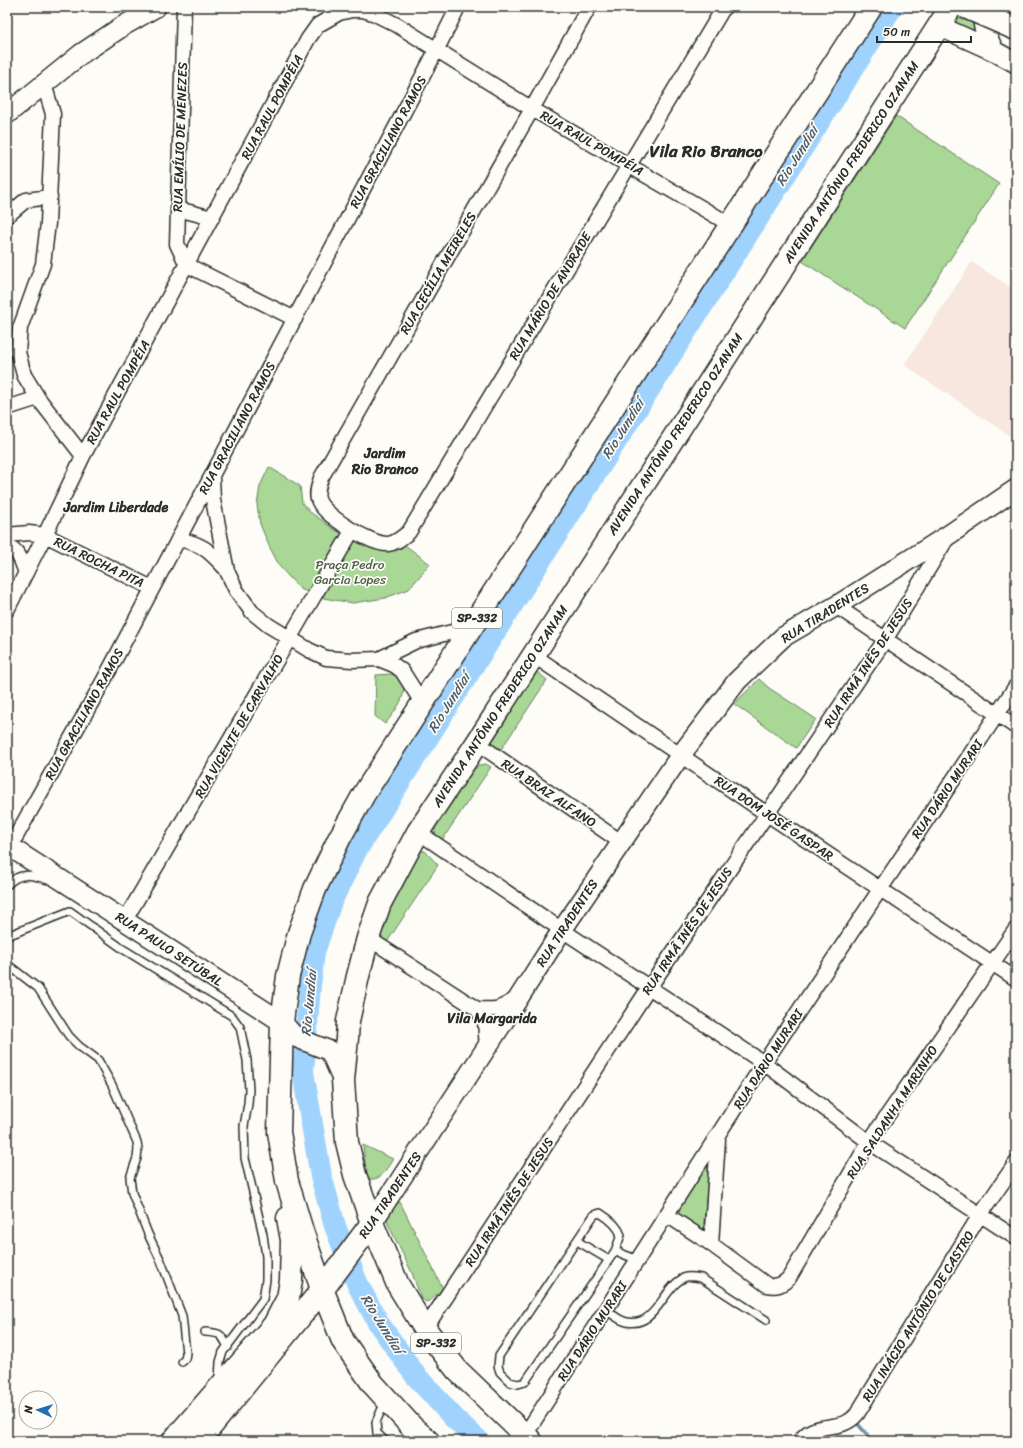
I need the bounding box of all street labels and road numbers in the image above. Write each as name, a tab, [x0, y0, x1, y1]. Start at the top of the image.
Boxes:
street label: RUA RAUL POMPÉIA	[234, 50, 310, 164]
street label: AVENIDA ANTÔNIO FREDERICO OZANAM	[776, 56, 925, 269]
street label: RUA EMÍLIO DE MENEZES	[166, 62, 194, 212]
street label: RUA GRACILIANO RAMOS	[343, 71, 433, 213]
street label: RUA RAUL POMPÉIA	[536, 104, 648, 182]
street label: RUA CECÍLIA MEIRELES	[393, 207, 483, 339]
street label: RUA MÁRIO DE ANDRADE	[503, 227, 598, 365]
street label: AVENIDA ANTÔNIO FREDERICO OZANAM	[600, 328, 749, 541]
street label: RUA RAUL POMPÉIA	[80, 335, 156, 449]
street label: RUA GRACILIANO RAMOS	[192, 357, 282, 499]
street label: RUA ROCHA PITA	[50, 530, 148, 594]
street label: RUA TIRADENTES	[776, 577, 874, 649]
street label: RUA IRMÃ INÊS DE JESUS	[817, 594, 919, 732]
street label: AVENIDA ANTÔNIO FREDERICO OZANAM	[425, 600, 574, 813]
road number: SP-332	[452, 608, 502, 628]
street label: RUA GRACILIANO RAMOS	[38, 644, 130, 784]
street label: RUA VICENTE DE CARVALHO	[188, 649, 290, 803]
street label: RUA DÁRIO MURARI	[905, 734, 989, 843]
street label: RUA BRAZ ALFANO	[497, 752, 601, 834]
street label: RUA DOM JOSÉ GASPAR	[710, 769, 838, 867]
street label: RUA IRMÃ INÊS DE JESUS	[635, 862, 739, 1000]
street label: RUA TIRADENTES	[530, 874, 604, 972]
street label: RUA PAULO SETÚBAL	[111, 906, 227, 992]
street label: RUA DÁRIO MURARI	[727, 1003, 810, 1114]
street label: RUA SALDANHA MARINHO	[840, 1040, 944, 1184]
street label: RUA IRMÃ INÊS DE JESUS	[458, 1133, 560, 1271]
street label: RUA TIRADENTES	[352, 1147, 428, 1243]
street label: RUA INÁCIO ANTÔNIO DE CASTRO	[856, 1226, 980, 1406]
street label: RUA DÁRIO MURARI	[551, 1275, 634, 1386]
road number: SP-332	[411, 1333, 461, 1353]

